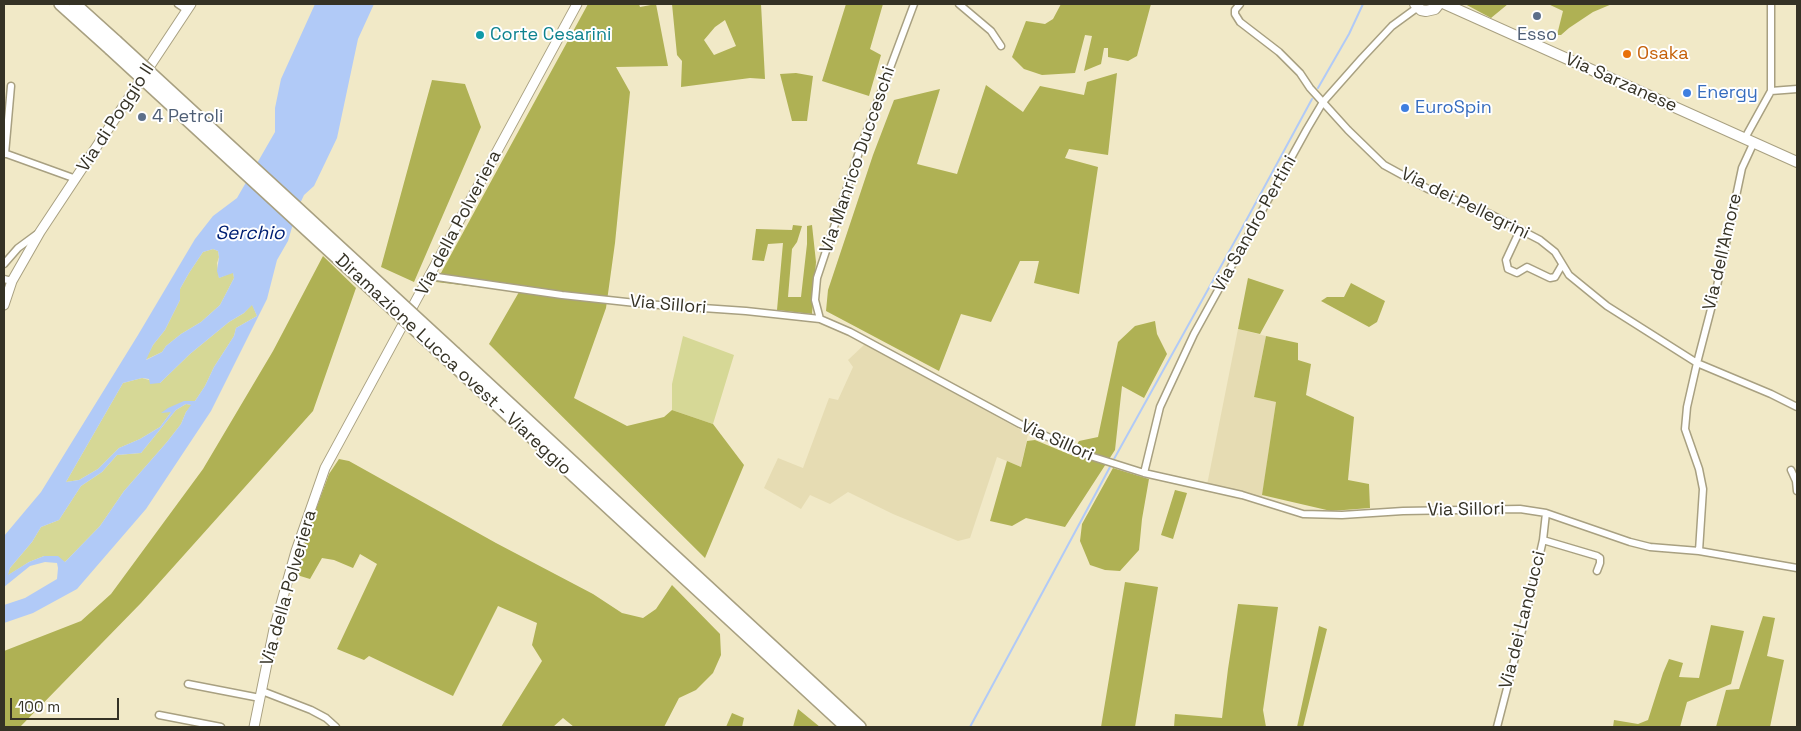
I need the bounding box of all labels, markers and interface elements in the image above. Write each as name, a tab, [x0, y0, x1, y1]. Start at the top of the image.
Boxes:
marker: Esso	[1531, 10, 1543, 22]
place label: Corte Cesarini	[490, 24, 611, 46]
place label: Esso	[1517, 24, 1557, 46]
marker: Corte Cesarini	[474, 29, 486, 41]
place label: Osaka	[1637, 43, 1689, 65]
marker: Osaka	[1621, 48, 1633, 60]
street label: Via Sarzanese	[1562, 49, 1680, 117]
street label: Via di Poggio II	[73, 60, 159, 176]
street label: Via Manrico Ducceschi	[816, 64, 900, 256]
place label: Energy	[1697, 82, 1758, 104]
marker: Energy	[1681, 87, 1693, 99]
place label: EuroSpin	[1415, 97, 1492, 119]
marker: EuroSpin	[1399, 102, 1411, 114]
place label: 4 Petroli	[152, 106, 223, 128]
marker: 4 Petroli	[136, 111, 148, 123]
street label: Via della Polveriera	[412, 147, 506, 299]
street label: Via Sandro Pertini	[1209, 152, 1301, 296]
street label: Via dei Pellegrini	[1397, 163, 1533, 245]
street label: Via dell'Amore	[1699, 191, 1747, 313]
water label: Serchio	[215, 223, 285, 245]
street label: Diramazione Lucca ovest - Viareggio	[330, 250, 576, 480]
street label: Via Sillori	[629, 291, 707, 319]
street label: Via Sillori	[1017, 415, 1097, 467]
street label: Via Sillori	[1427, 499, 1505, 521]
street label: Via della Polveriera	[256, 507, 322, 669]
street label: Via dei Landucci	[1495, 549, 1551, 691]
scale bar	[12, 688, 121, 720]
text: 100 m	[18, 697, 60, 716]

